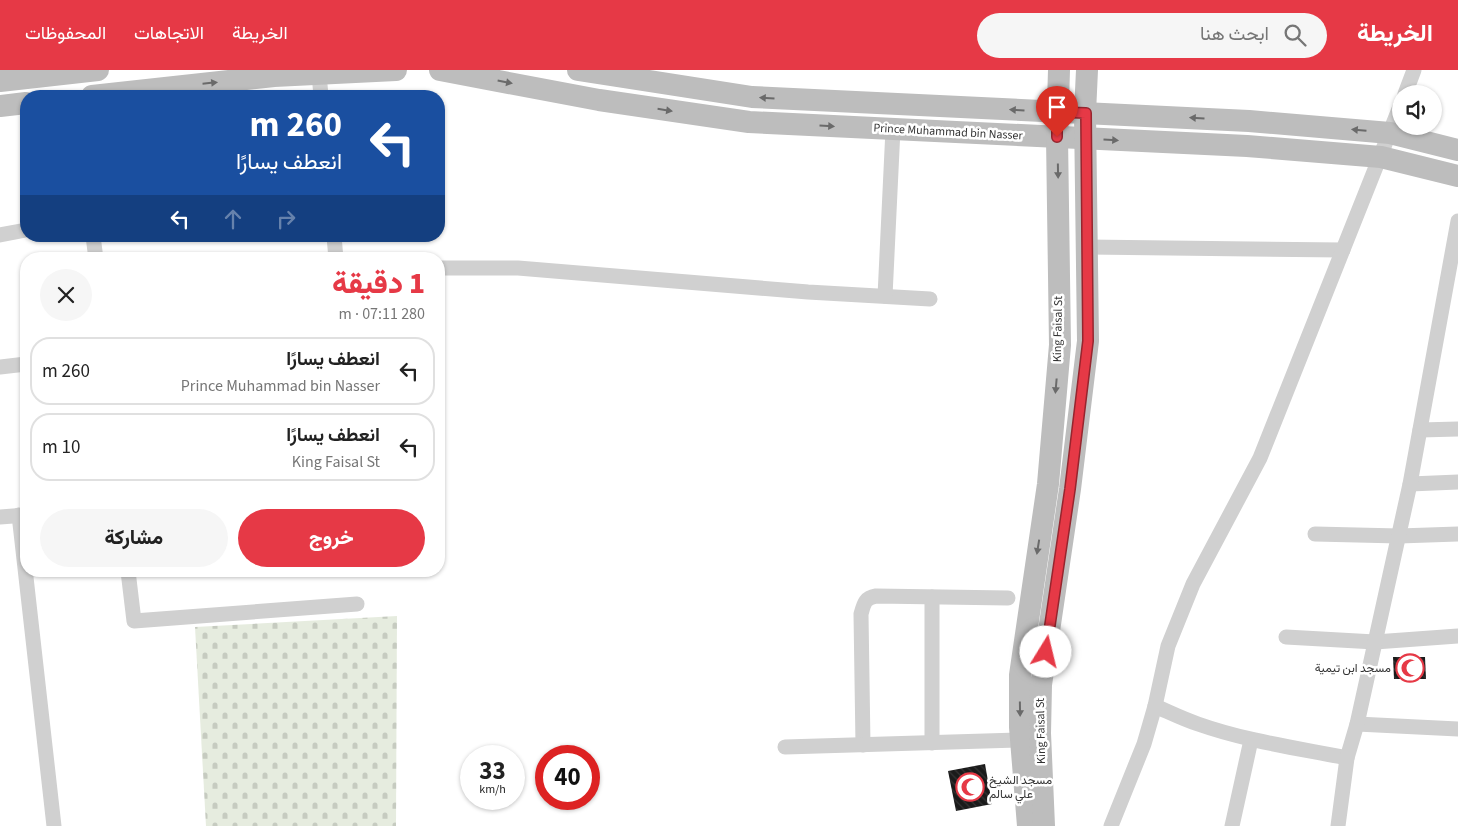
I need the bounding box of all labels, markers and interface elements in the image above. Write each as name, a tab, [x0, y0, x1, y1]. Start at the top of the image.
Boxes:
search box	[977, 13, 1327, 58]
text: الخريطة	[1357, 16, 1433, 51]
text: المحفوظات	[25, 21, 106, 46]
text: الاتجاهات	[134, 21, 204, 46]
text: الخريطة	[232, 21, 288, 46]
text: ابحث هنا	[1200, 21, 1269, 48]
icon: search	[1281, 21, 1309, 49]
one-way arrow	[202, 79, 218, 87]
one-way arrow	[498, 79, 514, 87]
map controls	[1392, 85, 1442, 135]
button: sound	[1392, 85, 1442, 135]
pin	[1036, 86, 1078, 137]
icon: arrive	[1043, 93, 1071, 121]
one-way arrow	[759, 94, 775, 102]
text: 260 m	[250, 100, 342, 150]
one-way arrow	[1009, 105, 1025, 113]
one-way arrow	[658, 106, 674, 114]
icon: left	[360, 110, 425, 175]
one-way arrow	[1189, 114, 1205, 122]
street label: Prince Muhammad bin Nasser	[873, 120, 1024, 144]
one-way arrow	[819, 122, 835, 130]
one-way arrow	[1351, 126, 1367, 134]
one-way arrow	[1104, 136, 1120, 144]
text: انعطف يسارًا	[236, 146, 342, 178]
one-way arrow	[1054, 163, 1062, 179]
icon: left	[166, 205, 194, 233]
icon: ahead	[219, 205, 247, 233]
icon: right	[272, 205, 300, 233]
text: 1 دقيقة	[332, 262, 425, 305]
button: close	[40, 269, 92, 321]
street label: King Faisal St	[1049, 296, 1067, 362]
text: 280 m · 07:11	[338, 303, 425, 325]
text: انعطف يسارًا	[286, 346, 380, 373]
icon: left	[395, 357, 423, 385]
text: 260 m	[42, 358, 90, 385]
text: Prince Muhammad bin Nasser	[181, 375, 380, 397]
one-way arrow	[1052, 378, 1060, 394]
text: انعطف يسارًا	[286, 422, 380, 449]
icon: left	[395, 433, 423, 461]
text: 10 m	[42, 434, 80, 461]
text: King Faisal St	[292, 451, 380, 473]
button: مشاركة	[40, 509, 228, 567]
button: خروج	[238, 509, 425, 567]
one-way arrow	[1034, 540, 1042, 556]
position arrow	[1019, 625, 1071, 677]
mosque icon: مسجد ابن تيمية	[1395, 653, 1425, 683]
place label: مسجد ابن تيمية	[1315, 660, 1391, 677]
street label: King Faisal St	[1032, 698, 1050, 764]
one-way arrow	[1016, 701, 1024, 717]
speed limit sign: 40	[535, 745, 600, 810]
text: 33	[479, 753, 506, 789]
mosque icon: مسجد الشيخ علي سالم	[955, 772, 985, 802]
place label: مسجد الشيخ علي سالم	[989, 772, 1052, 804]
text: km/h	[479, 781, 506, 798]

